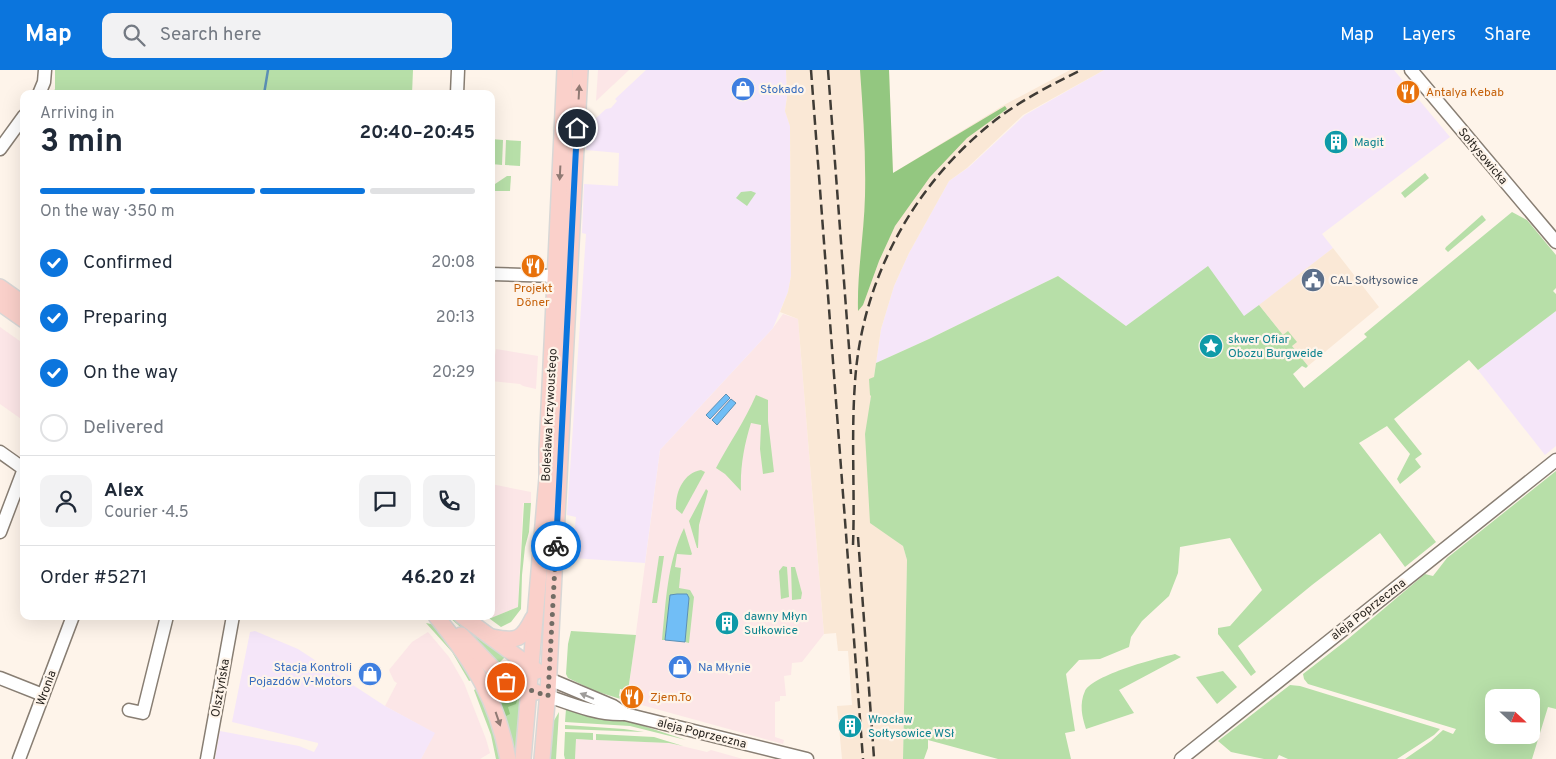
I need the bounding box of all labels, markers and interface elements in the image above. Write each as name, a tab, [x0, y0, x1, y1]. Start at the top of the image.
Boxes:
search box	[102, 13, 452, 58]
text: Map	[25, 20, 72, 50]
icon: search	[120, 21, 148, 49]
text: Search here	[160, 23, 261, 47]
text: Map	[1340, 24, 1374, 47]
text: Layers	[1402, 24, 1456, 47]
text: Share	[1484, 24, 1531, 47]
shop icon: Stokado	[730, 76, 756, 102]
restaurant icon: Antalya Kebab	[1395, 79, 1421, 105]
place label: Stokado	[760, 82, 804, 98]
one-way arrow	[576, 84, 584, 100]
place label: Antalya Kebab	[1426, 85, 1504, 101]
text: Arriving in	[40, 104, 115, 124]
pin	[556, 107, 598, 149]
icon: home	[563, 114, 591, 142]
text: 20:40–20:45	[360, 121, 475, 145]
text: 3 min	[40, 123, 123, 163]
street label: Sołtysowicka	[1454, 125, 1511, 188]
building icon: Magit	[1323, 129, 1349, 155]
place label: Magit	[1354, 135, 1384, 151]
one-way arrow	[556, 165, 564, 181]
text: On the way · 350 m	[40, 202, 175, 222]
icon: check	[40, 249, 68, 277]
text: Confirmed	[83, 251, 173, 275]
text: 20:08	[431, 253, 475, 273]
restaurant icon: Projekt Döner	[520, 253, 546, 279]
public building icon: CAL Sołtysowice	[1300, 267, 1326, 293]
place label: CAL Sołtysowice	[1330, 273, 1418, 289]
place label: Projekt Döner	[514, 281, 552, 311]
icon: check	[40, 304, 68, 332]
text: Preparing	[83, 306, 167, 330]
text: 20:13	[436, 308, 475, 328]
place label: skwer Ofiar Obozu Burgweide	[1228, 332, 1323, 362]
place icon: skwer Ofiar Obozu Burgweide	[1198, 333, 1224, 359]
street label: Bolesława Krzywoustego	[539, 348, 561, 482]
icon: check	[40, 359, 68, 387]
text: On the way	[83, 361, 178, 385]
text: 20:29	[432, 363, 475, 383]
text: Delivered	[83, 416, 164, 440]
button: person	[40, 475, 92, 527]
button: chat	[359, 475, 411, 527]
button: phone	[423, 475, 475, 527]
text: Alex	[104, 479, 144, 503]
text: Courier · 4.5	[104, 503, 189, 523]
courier	[531, 521, 581, 571]
icon: bike	[542, 532, 570, 560]
text: Order #5271	[40, 566, 147, 590]
text: 46.20 zł	[402, 566, 475, 590]
street label: aleja Poprzeczna	[1328, 575, 1410, 644]
place label: dawny Młyn Sułkowice	[744, 609, 807, 639]
building icon: dawny Młyn Sułkowice	[714, 610, 740, 636]
shop icon: Na Młynie	[667, 654, 693, 680]
street label: Olsztyńska	[208, 658, 234, 719]
place label: Stacja Kontroli Pojazdów V-Motors	[249, 660, 352, 690]
place label: Na Młynie	[698, 660, 751, 676]
shop icon: Stacja Kontroli Pojazdów V-Motors	[357, 661, 383, 687]
pin	[485, 661, 527, 703]
street label: Wronia	[33, 668, 61, 708]
icon: bag	[492, 668, 520, 696]
restaurant icon: Zjem.To	[619, 684, 645, 710]
north arrow	[1485, 689, 1540, 744]
map controls	[1485, 689, 1540, 744]
place label: Zjem.To	[650, 690, 692, 706]
one-way arrow	[579, 692, 594, 700]
one-way arrow	[494, 712, 502, 727]
place label: Wrocław Sołtysowice WSł	[868, 712, 954, 742]
building icon: Wrocław Sołtysowice WSł	[837, 713, 863, 739]
street label: aleja Poprzeczna	[656, 715, 748, 753]

